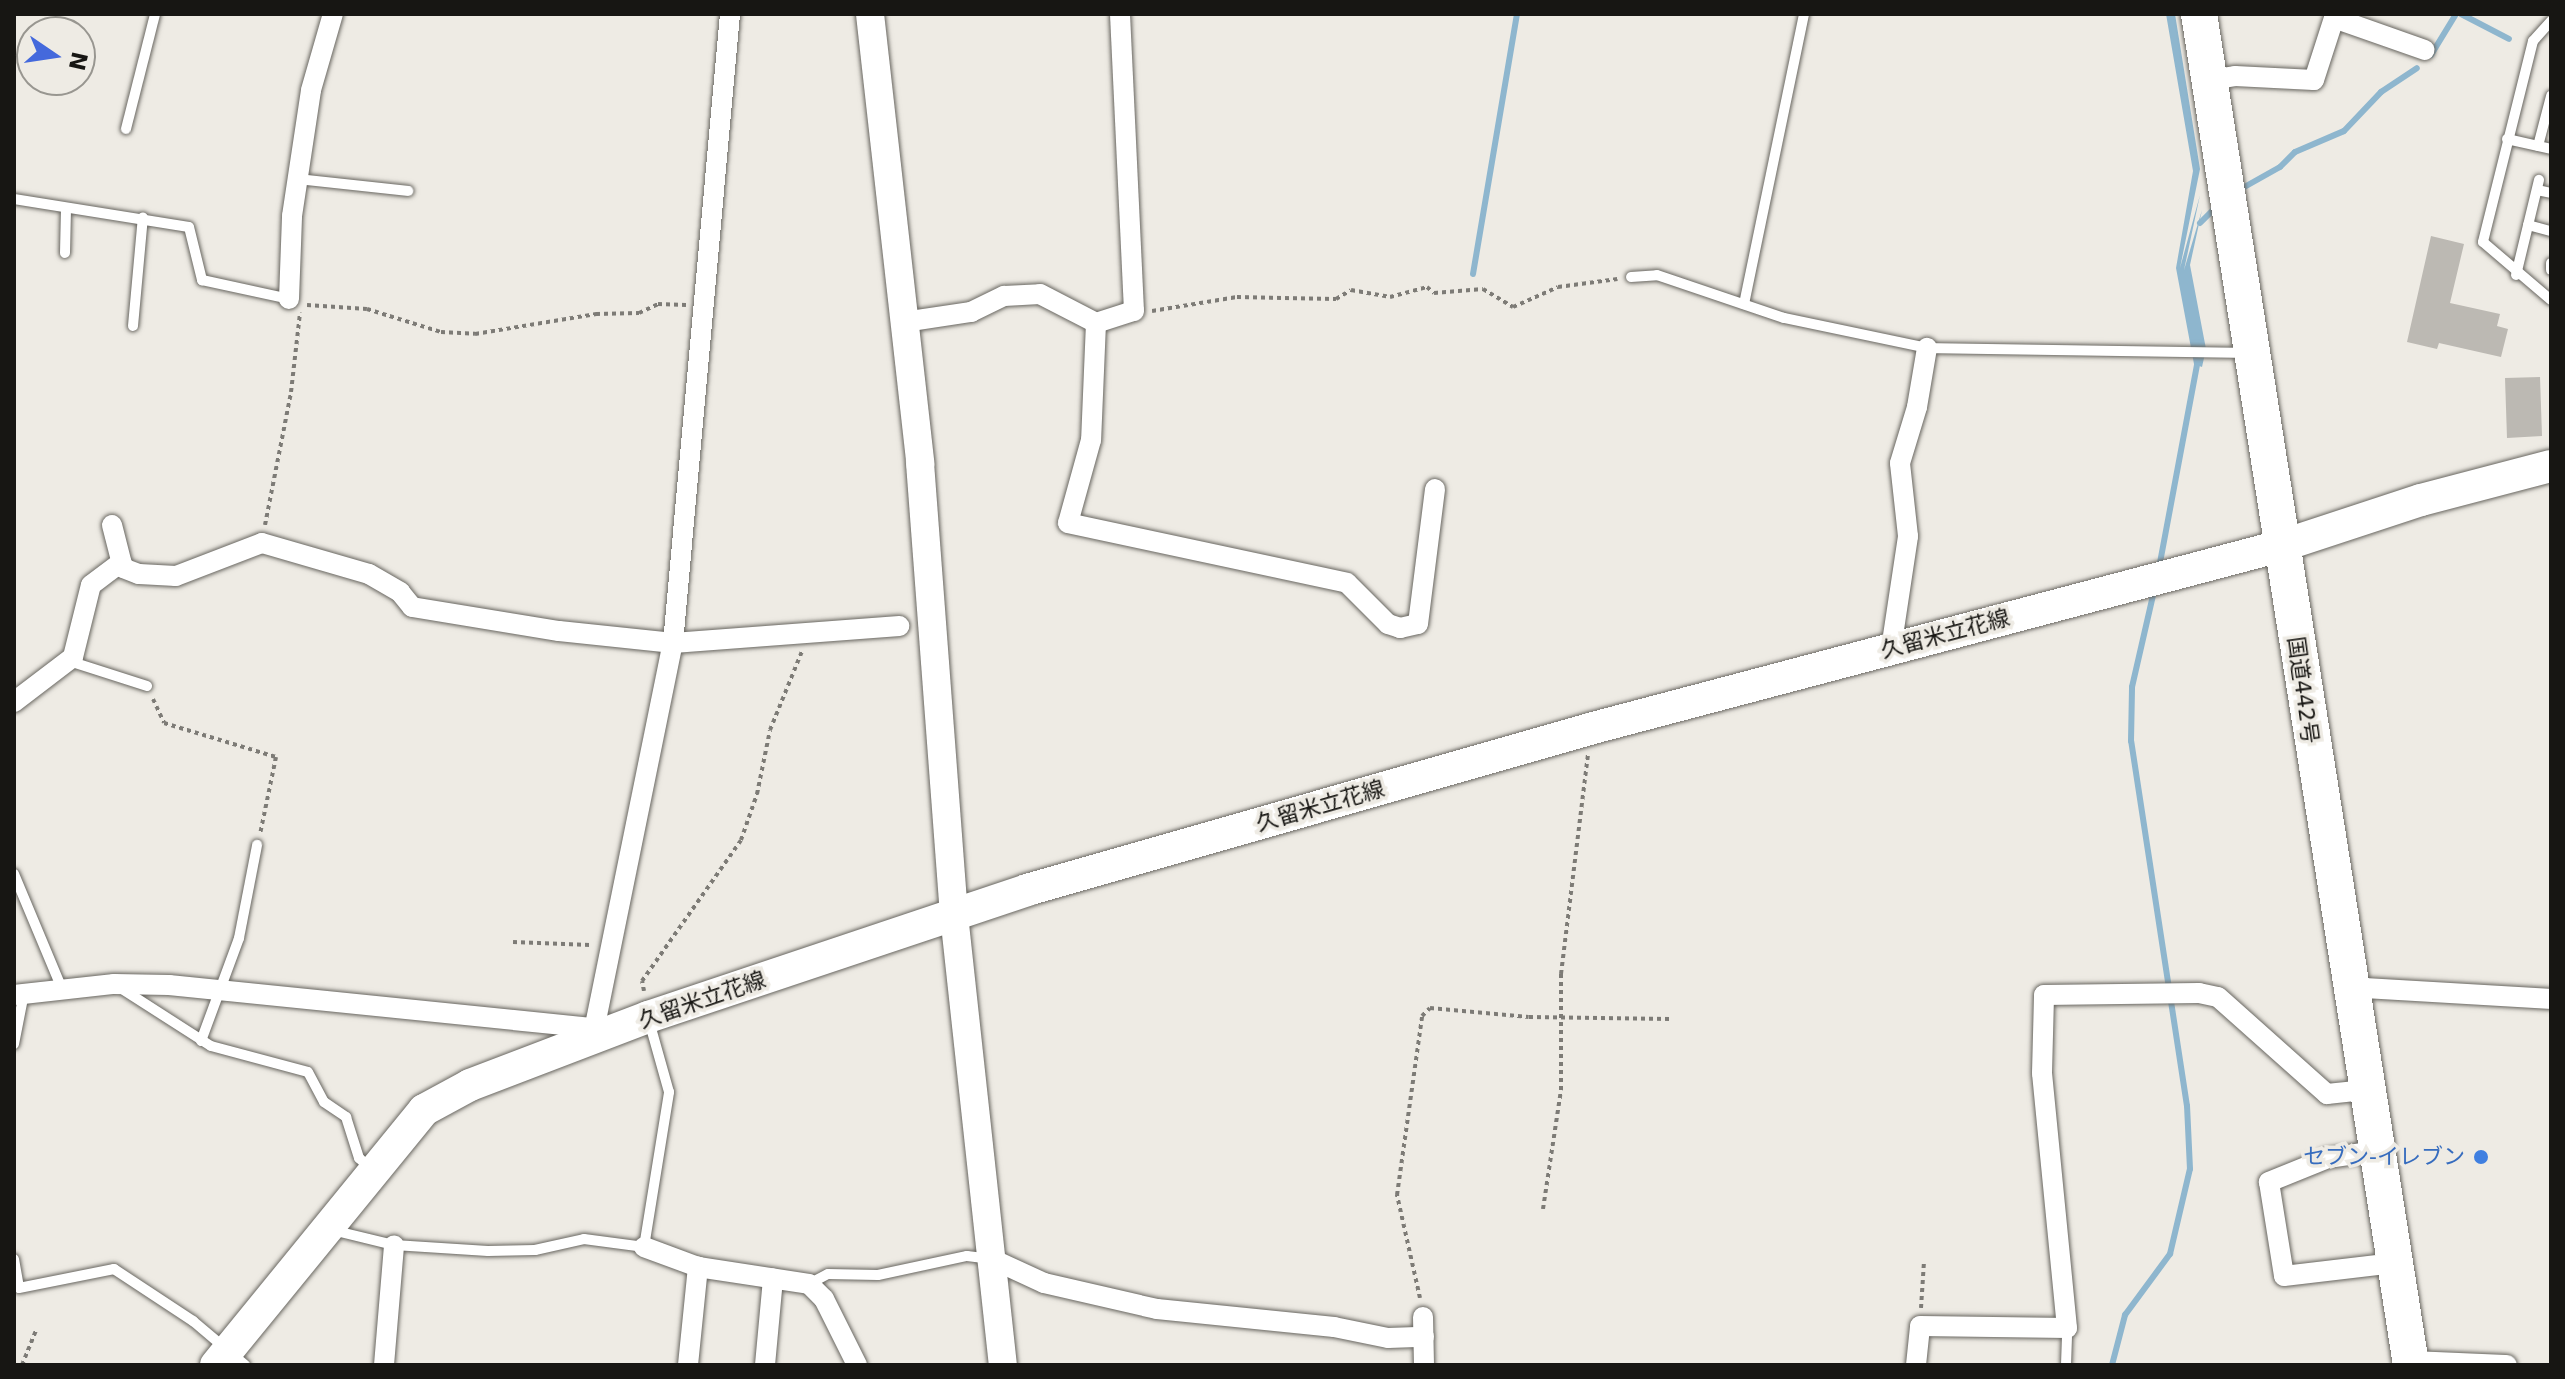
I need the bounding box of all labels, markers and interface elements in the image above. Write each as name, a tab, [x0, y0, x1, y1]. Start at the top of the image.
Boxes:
north arrow	[16, 16, 96, 96]
text: N	[64, 49, 92, 73]
street label: 久留米立花線	[1878, 604, 2012, 664]
street label: 国道442号	[2282, 635, 2324, 745]
street label: 久留米立花線	[1253, 775, 1387, 837]
street label: 久留米立花線	[635, 966, 769, 1034]
place label: セブン-イレブン	[2303, 1144, 2465, 1170]
marker: セブン-イレブン	[2472, 1148, 2490, 1166]

